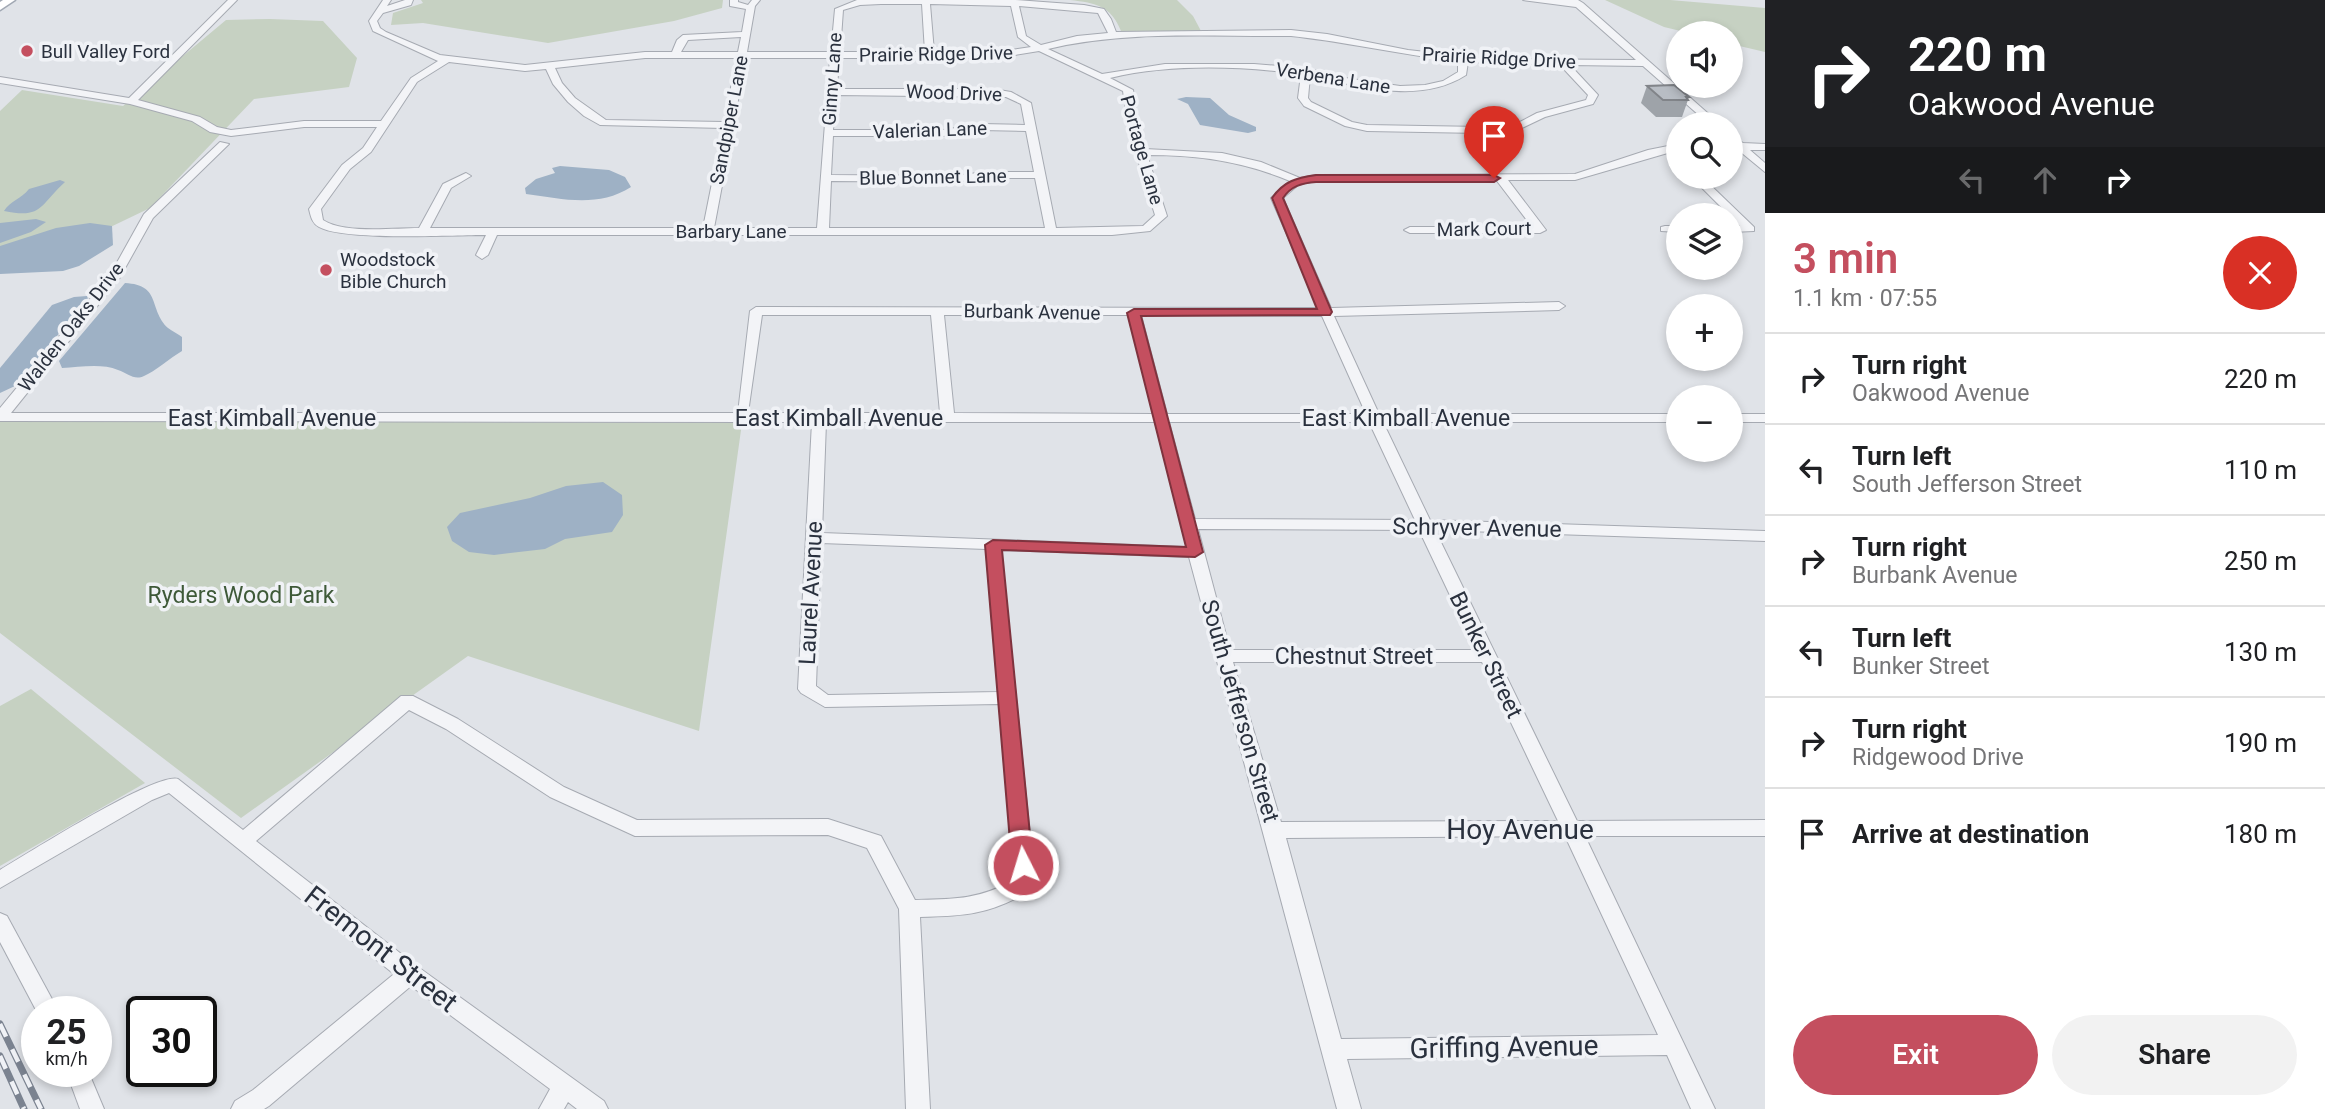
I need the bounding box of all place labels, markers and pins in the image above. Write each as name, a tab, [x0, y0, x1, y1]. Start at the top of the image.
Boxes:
place label: Bull Valley Ford	[41, 40, 170, 63]
marker: Bull Valley Ford	[19, 43, 35, 59]
pin	[1464, 106, 1524, 178]
place label: Woodstock Bible Church	[340, 248, 447, 293]
marker: Woodstock Bible Church	[318, 262, 334, 278]

